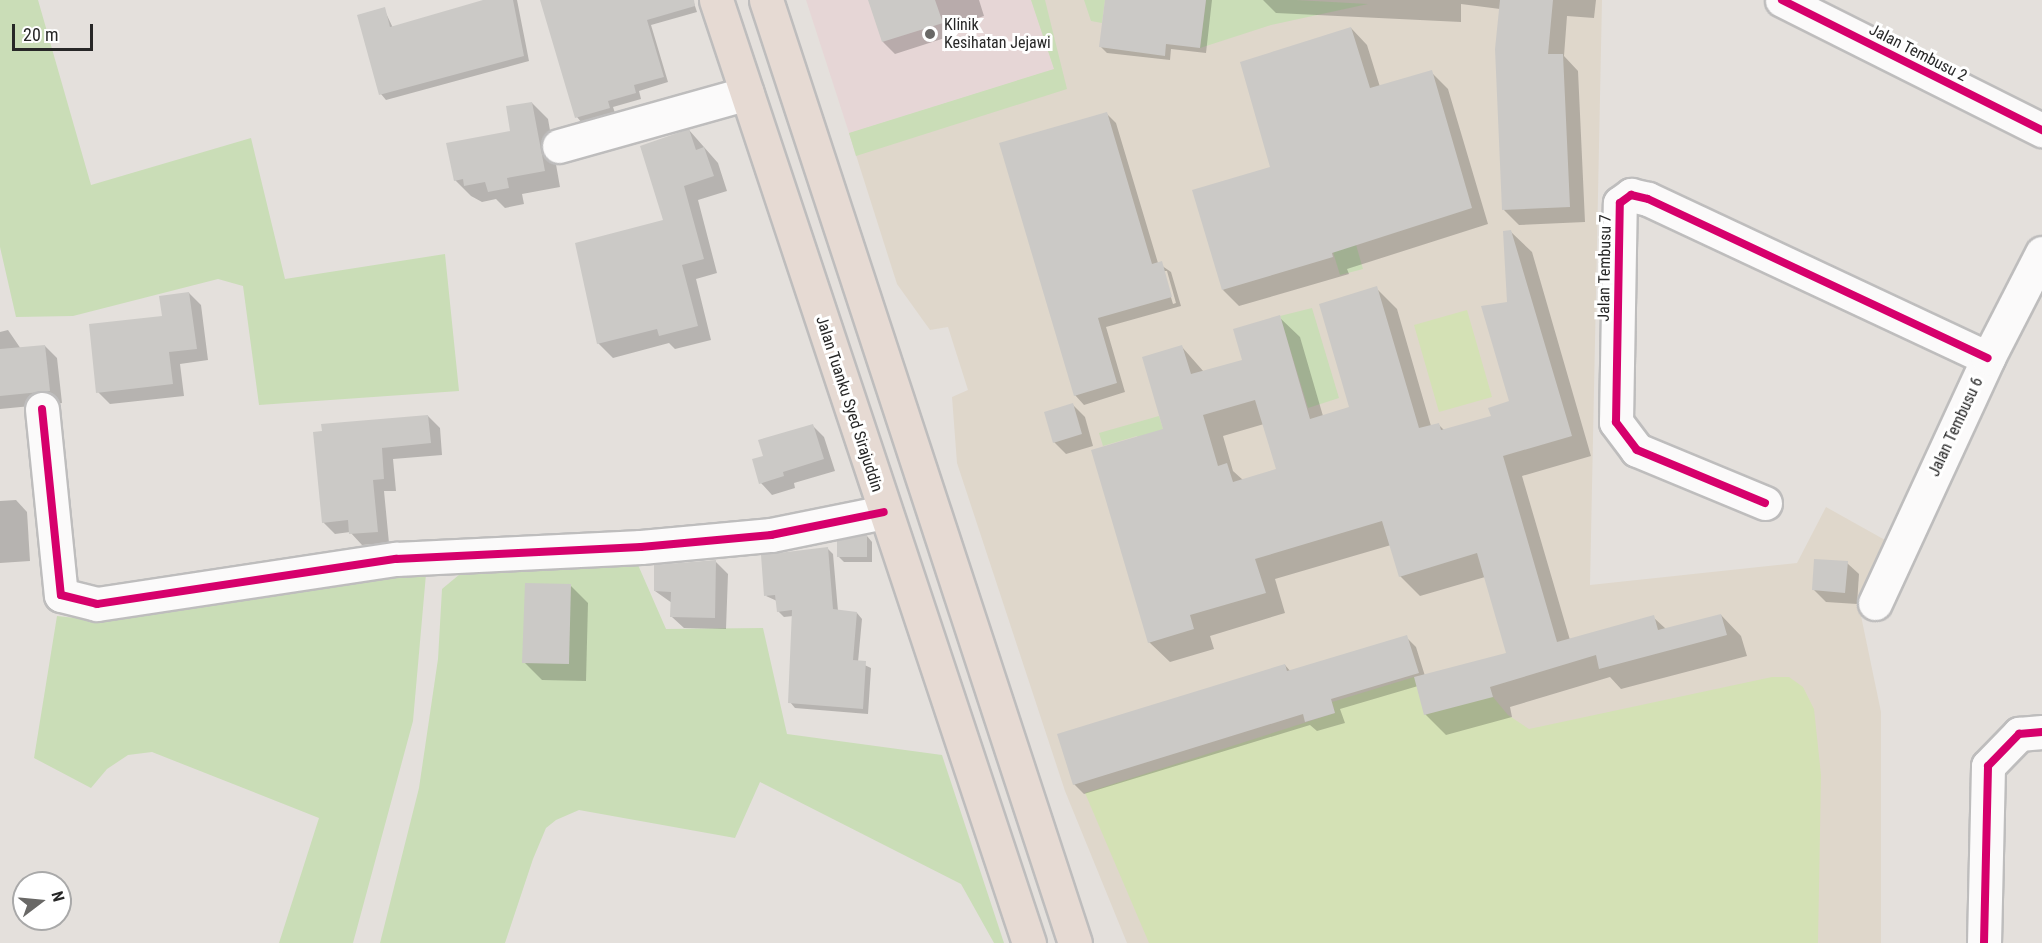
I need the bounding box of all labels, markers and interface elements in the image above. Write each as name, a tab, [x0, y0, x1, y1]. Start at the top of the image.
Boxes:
scale bar	[15, 12, 96, 50]
place label: Klinik Kesihatan Jejawi	[944, 15, 1051, 53]
street label: Jalan Tembusu 2	[1866, 20, 1970, 86]
text: 20 m	[23, 24, 58, 45]
marker: Klinik Kesihatan Jejawi	[921, 25, 939, 43]
street label: Jalan Tembusu 7	[1594, 214, 1616, 322]
street label: Jalan Tuanku Syed Sirajuddin	[811, 313, 887, 495]
street label: Jalan Tembusu 6	[1925, 374, 1987, 480]
north arrow	[12, 871, 72, 931]
text: N	[47, 889, 68, 904]

